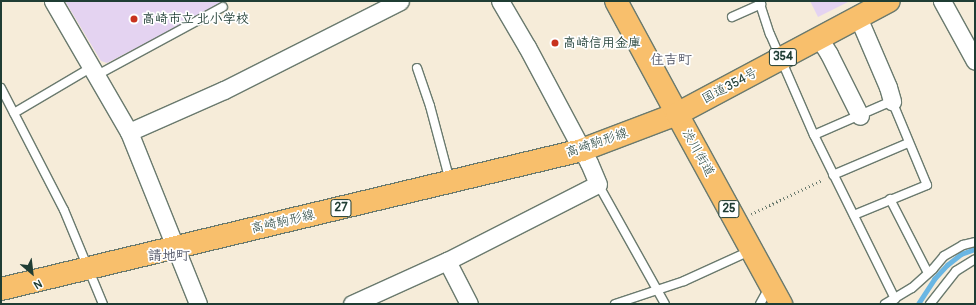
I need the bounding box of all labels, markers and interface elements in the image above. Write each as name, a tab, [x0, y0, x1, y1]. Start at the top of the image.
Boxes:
place label: 高崎市立 北小学校	[142, 11, 249, 27]
marker: 高崎市立 北小学校	[129, 14, 139, 24]
place label: 高崎信用金庫	[563, 35, 641, 51]
marker: 高崎信用金庫	[550, 38, 560, 48]
road number: 354	[768, 47, 798, 67]
district label: 住吉町	[650, 52, 692, 68]
street label: 国道354号	[699, 65, 761, 107]
street label: 高崎駒形線	[564, 125, 630, 161]
street label: 渋川街道	[679, 126, 717, 180]
road number: 27	[330, 198, 352, 218]
road number: 25	[718, 199, 740, 219]
street label: 高崎駒形線	[250, 207, 316, 237]
district label: 請地町	[148, 248, 190, 264]
north arrow	[12, 253, 52, 293]
text: N	[32, 277, 44, 292]

